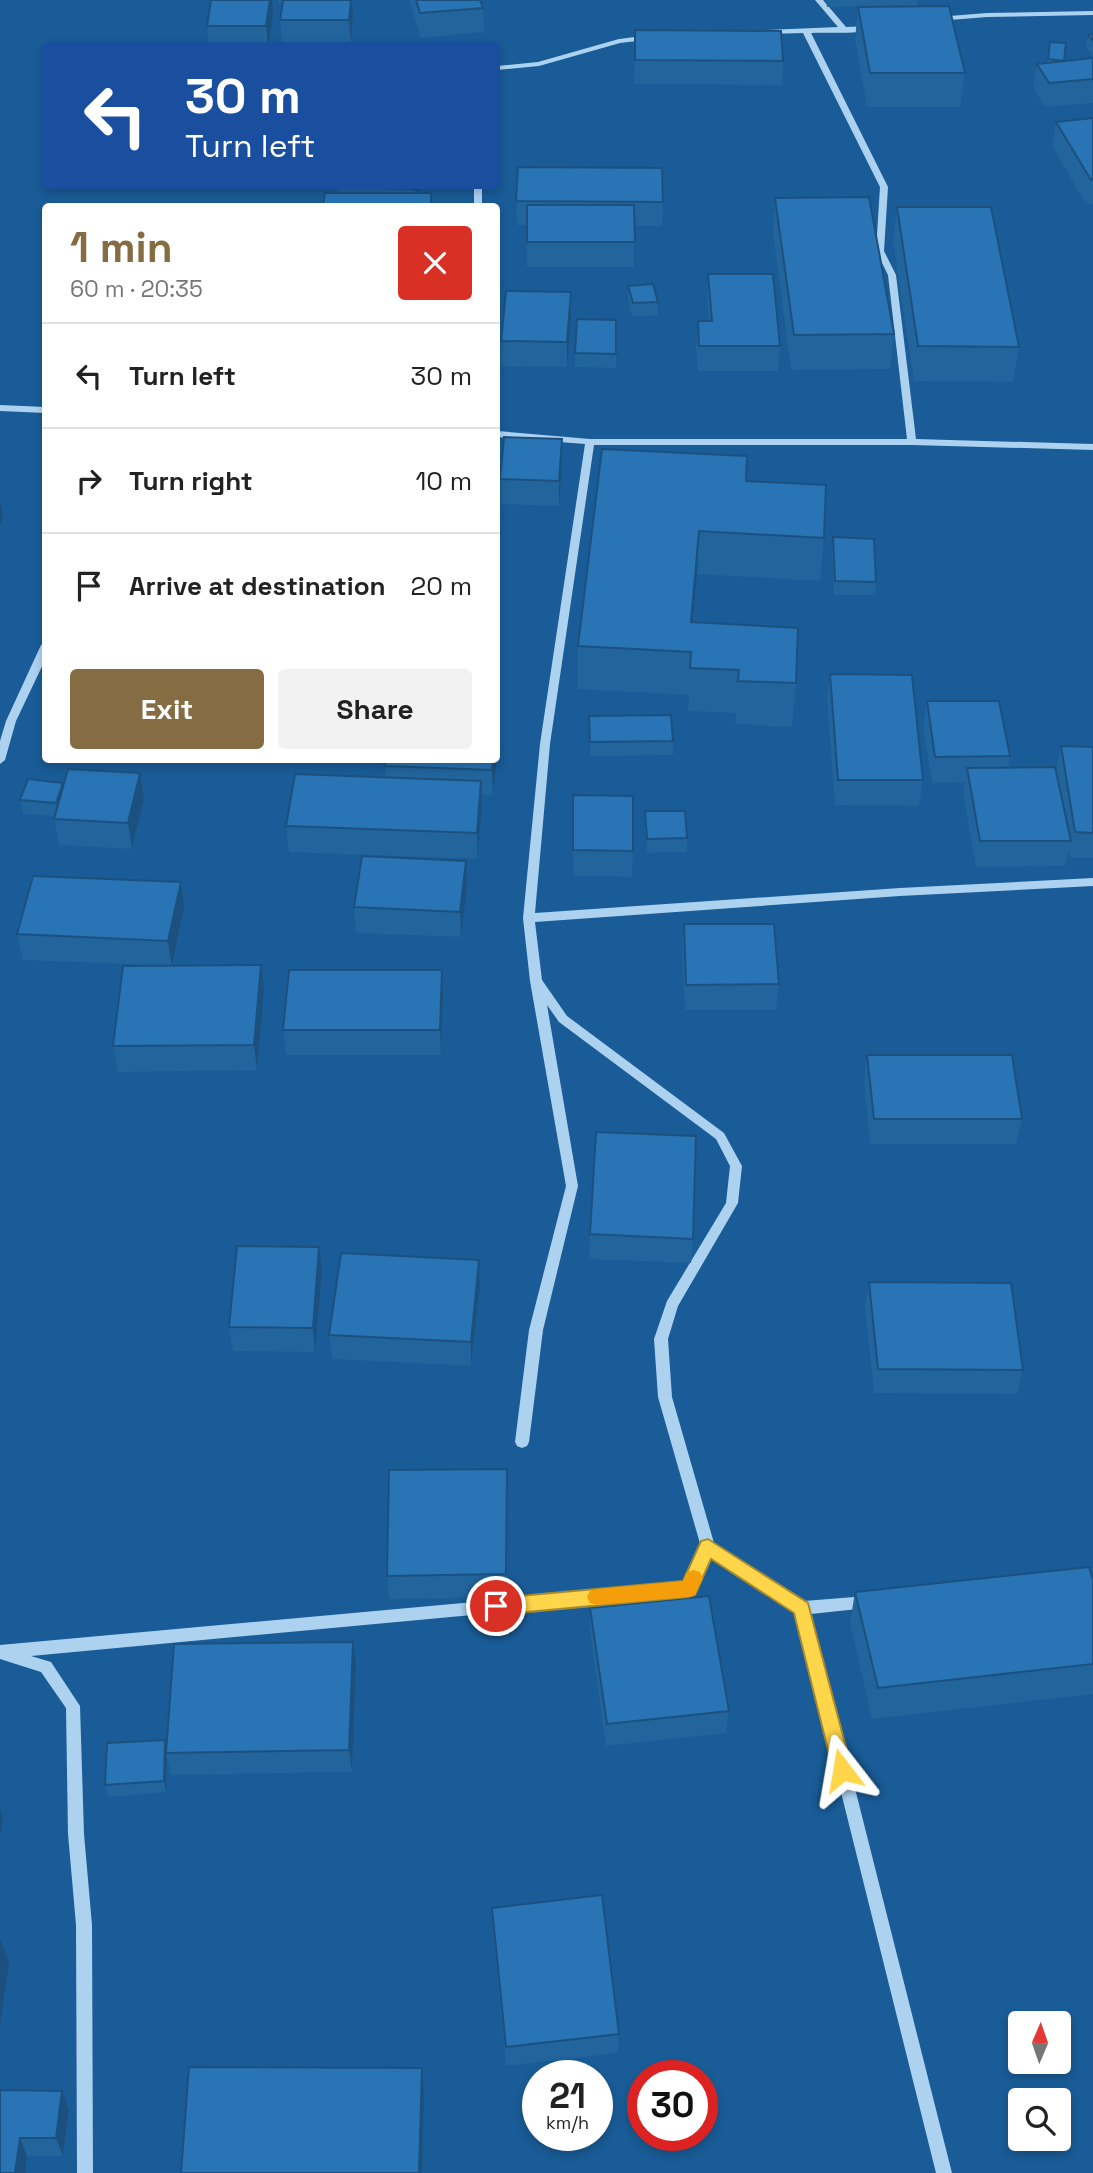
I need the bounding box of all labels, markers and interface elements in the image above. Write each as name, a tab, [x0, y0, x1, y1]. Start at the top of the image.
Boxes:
text: 30 m	[185, 65, 301, 127]
icon: left	[70, 70, 161, 161]
text: Turn left	[185, 126, 315, 166]
text: 1 min	[70, 221, 173, 274]
button: close	[398, 226, 472, 300]
text: 60 m · 20:35	[70, 274, 203, 304]
icon: left	[70, 357, 108, 395]
text: Turn left	[129, 359, 236, 393]
text: 30 m	[411, 359, 472, 393]
icon: right	[70, 462, 108, 500]
text: Turn right	[129, 464, 253, 498]
text: 10 m	[415, 464, 472, 498]
icon: arrive	[70, 567, 108, 605]
text: Arrive at destination	[129, 569, 386, 603]
text: 20 m	[411, 569, 472, 603]
button: Exit	[70, 669, 264, 749]
button: Share	[278, 669, 472, 749]
pin	[466, 1576, 526, 1636]
icon: arrive	[477, 1587, 515, 1625]
position arrow	[805, 1733, 879, 1807]
north arrow	[1008, 2011, 1071, 2074]
map controls	[1008, 2011, 1071, 2151]
speed limit sign: 30	[627, 2060, 718, 2151]
text: 21	[549, 2074, 586, 2118]
button: search	[1008, 2088, 1071, 2151]
text: km/h	[546, 2111, 589, 2134]

